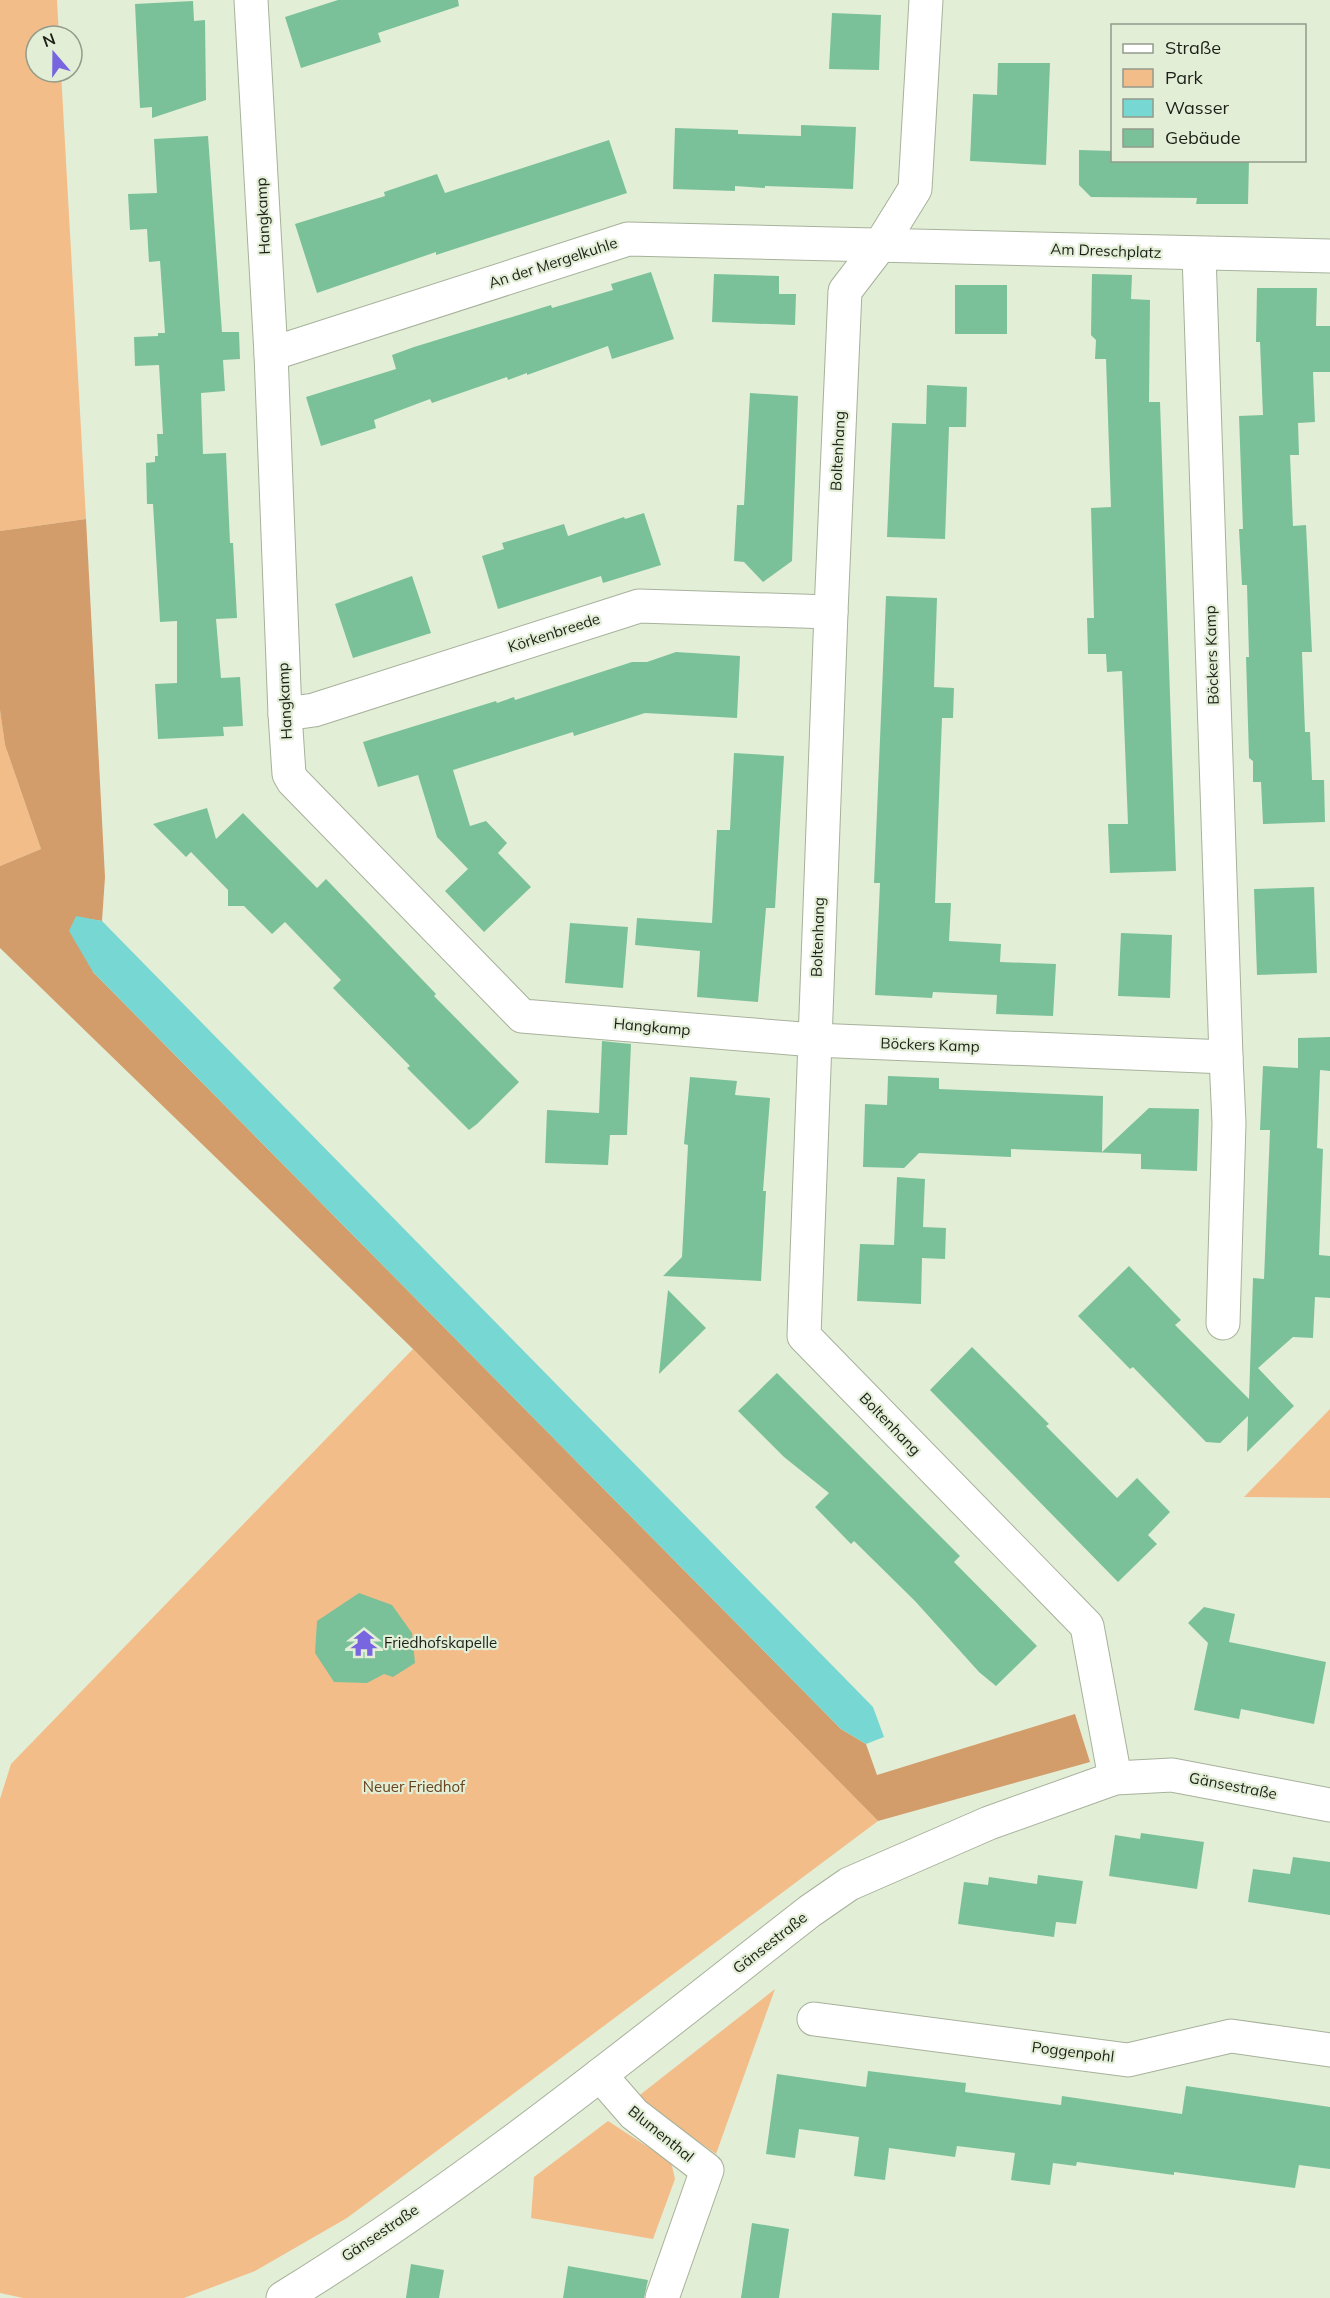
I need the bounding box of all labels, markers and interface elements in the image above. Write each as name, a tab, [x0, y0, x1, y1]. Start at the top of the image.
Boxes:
north arrow	[24, 24, 84, 84]
legend	[1111, 24, 1306, 162]
text: N	[40, 28, 58, 51]
text: Straße	[1165, 36, 1221, 59]
text: Park	[1165, 66, 1204, 89]
text: Wasser	[1165, 96, 1229, 119]
text: Gebäude	[1165, 126, 1241, 149]
street label: Hangkamp	[251, 177, 274, 255]
street label: An der Mergelkuhle	[486, 233, 620, 292]
street label: Am Dreschplatz	[1050, 239, 1162, 262]
street label: Boltenhang	[826, 410, 849, 491]
street label: Böckers Kamp	[1200, 605, 1223, 705]
street label: Körkenbreede	[505, 609, 602, 656]
street label: Hangkamp	[273, 662, 296, 740]
street label: Boltenhang	[807, 897, 828, 977]
street label: Hangkamp	[613, 1014, 691, 1039]
street label: Böckers Kamp	[880, 1033, 980, 1056]
street label: Boltenhang	[856, 1388, 925, 1459]
temple icon: Friedhofskapelle	[349, 1628, 379, 1658]
place label: Friedhofskapelle	[384, 1633, 497, 1652]
street label: Gänsestraße	[1188, 1768, 1279, 1803]
park label: Neuer Friedhof	[363, 1777, 466, 1796]
street label: Gänsestraße	[729, 1908, 811, 1977]
street label: Poggenpohl	[1031, 2037, 1115, 2066]
street label: Blumenthal	[625, 2101, 698, 2166]
street label: Gänsestraße	[338, 2200, 422, 2265]

